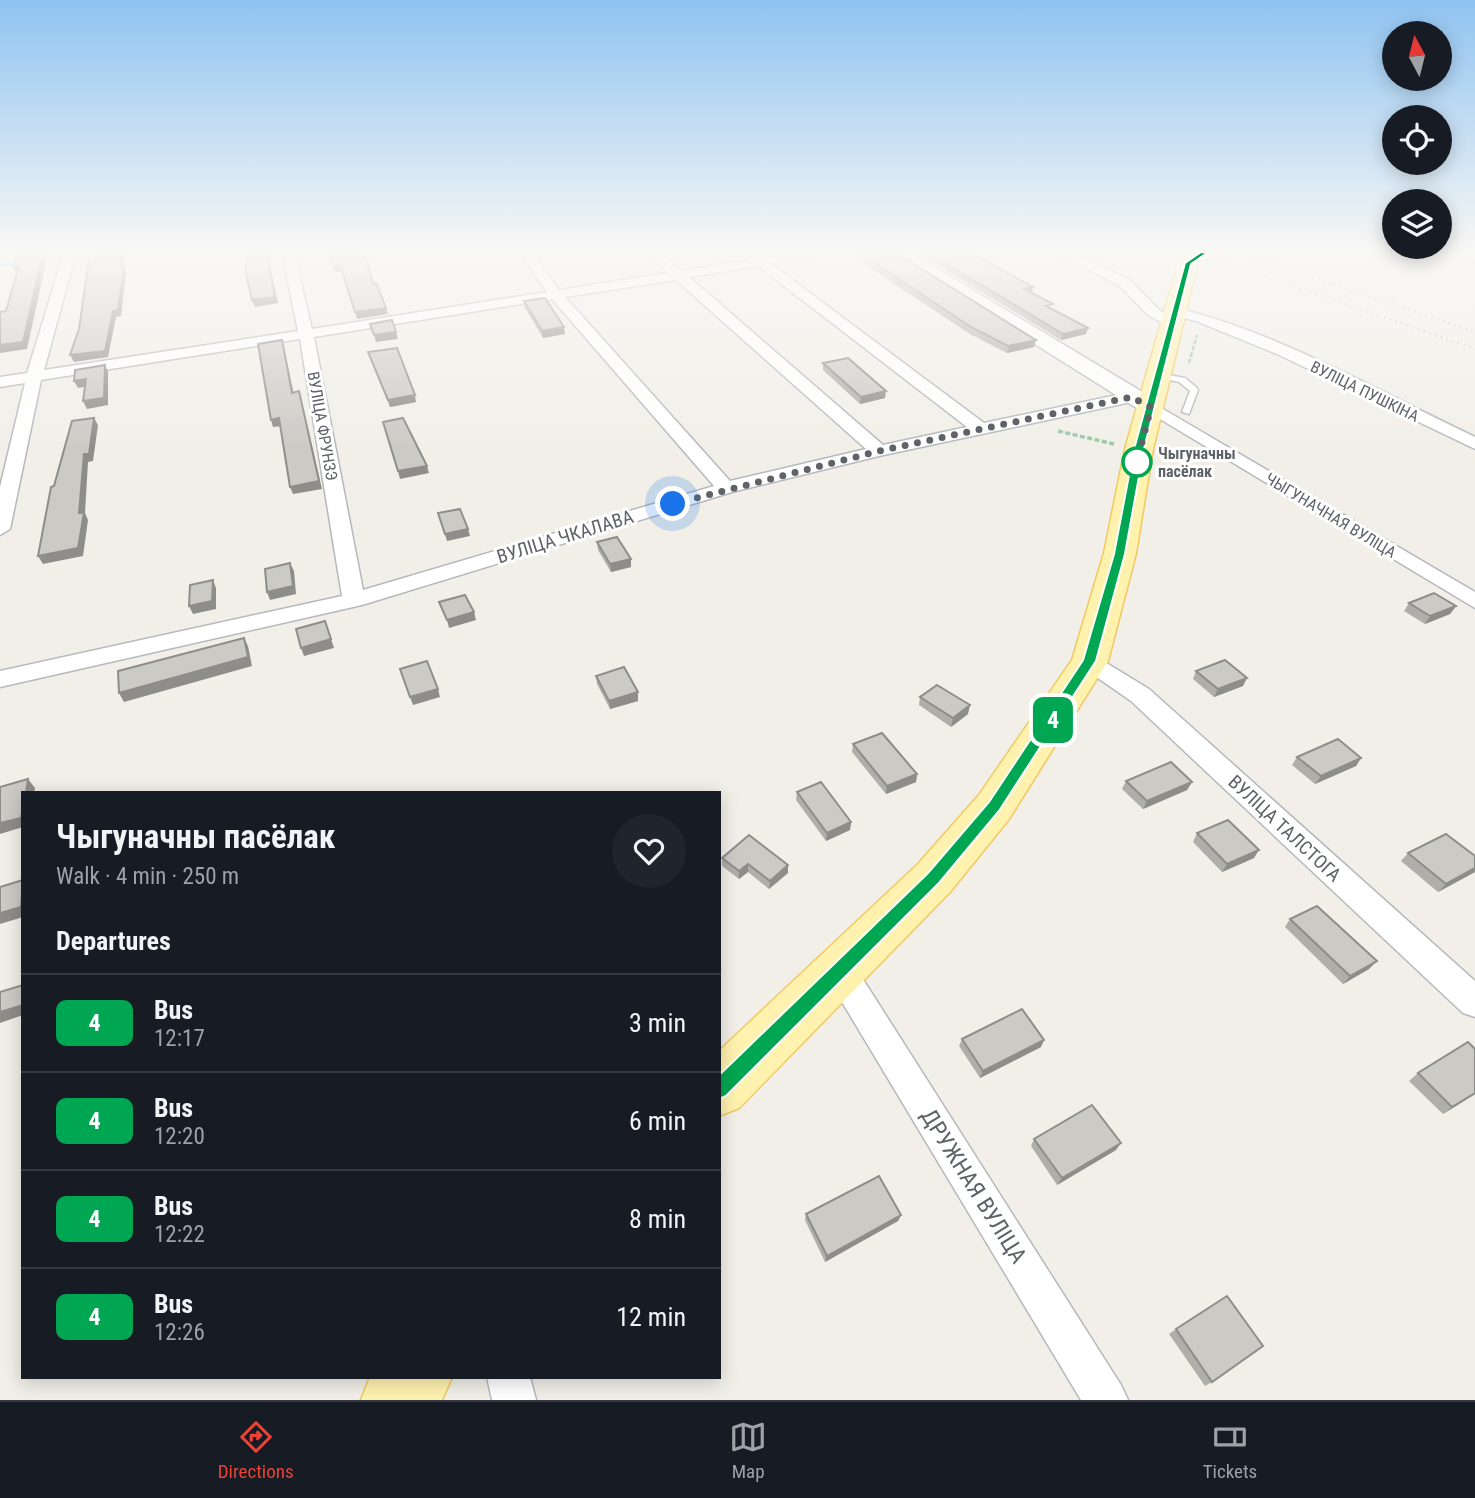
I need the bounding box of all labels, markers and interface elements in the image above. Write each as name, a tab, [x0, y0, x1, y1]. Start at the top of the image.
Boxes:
north arrow	[1382, 21, 1452, 91]
map controls	[1382, 21, 1452, 259]
button: locate	[1382, 105, 1452, 175]
button: layers	[1382, 189, 1452, 259]
street label: ВУЛІЦА ПУШКІНА	[1308, 357, 1422, 426]
street label: ВУЛІЦА ФРУНЗЭ	[304, 370, 341, 482]
place label: Чыгуначны пасёлак	[1158, 444, 1236, 481]
marker: Чыгуначны пасёлак	[1122, 447, 1152, 477]
street label: ЧЫГУНАЧНАЯ ВУЛІЦА	[1262, 469, 1400, 562]
your location	[655, 486, 690, 521]
street label: ВУЛІЦА ЧКАЛАВА	[494, 505, 636, 568]
line badge: 4	[1030, 697, 1076, 743]
text: 4	[1047, 706, 1059, 734]
street label: ВУЛІЦА ТАЛСТОГА	[1223, 770, 1346, 887]
button: heart	[612, 814, 686, 888]
text: Чыгуначны пасёлак	[56, 817, 335, 856]
text: Walk · 4 min · 250 m	[56, 863, 239, 890]
text: Departures	[56, 926, 171, 956]
text: Bus	[154, 995, 193, 1025]
text: 3 min	[629, 1008, 686, 1038]
text: 4	[88, 1009, 101, 1037]
text: 12:17	[154, 1025, 205, 1052]
text: Bus	[154, 1093, 193, 1123]
street label: ДРУЖНАЯ ВУЛІЦА	[915, 1104, 1032, 1269]
text: 6 min	[629, 1106, 686, 1136]
text: 4	[88, 1107, 101, 1135]
text: 12:20	[154, 1123, 205, 1150]
text: Bus	[154, 1191, 193, 1221]
text: 8 min	[629, 1204, 686, 1234]
text: 4	[88, 1205, 101, 1233]
text: 12:22	[154, 1221, 205, 1248]
text: Bus	[154, 1289, 193, 1319]
text: 12 min	[616, 1302, 686, 1332]
text: 4	[88, 1303, 101, 1331]
text: 12:26	[154, 1319, 205, 1346]
tab: Directions	[218, 1418, 294, 1483]
tab: Map	[729, 1418, 767, 1483]
tab: Tickets	[1203, 1418, 1257, 1483]

